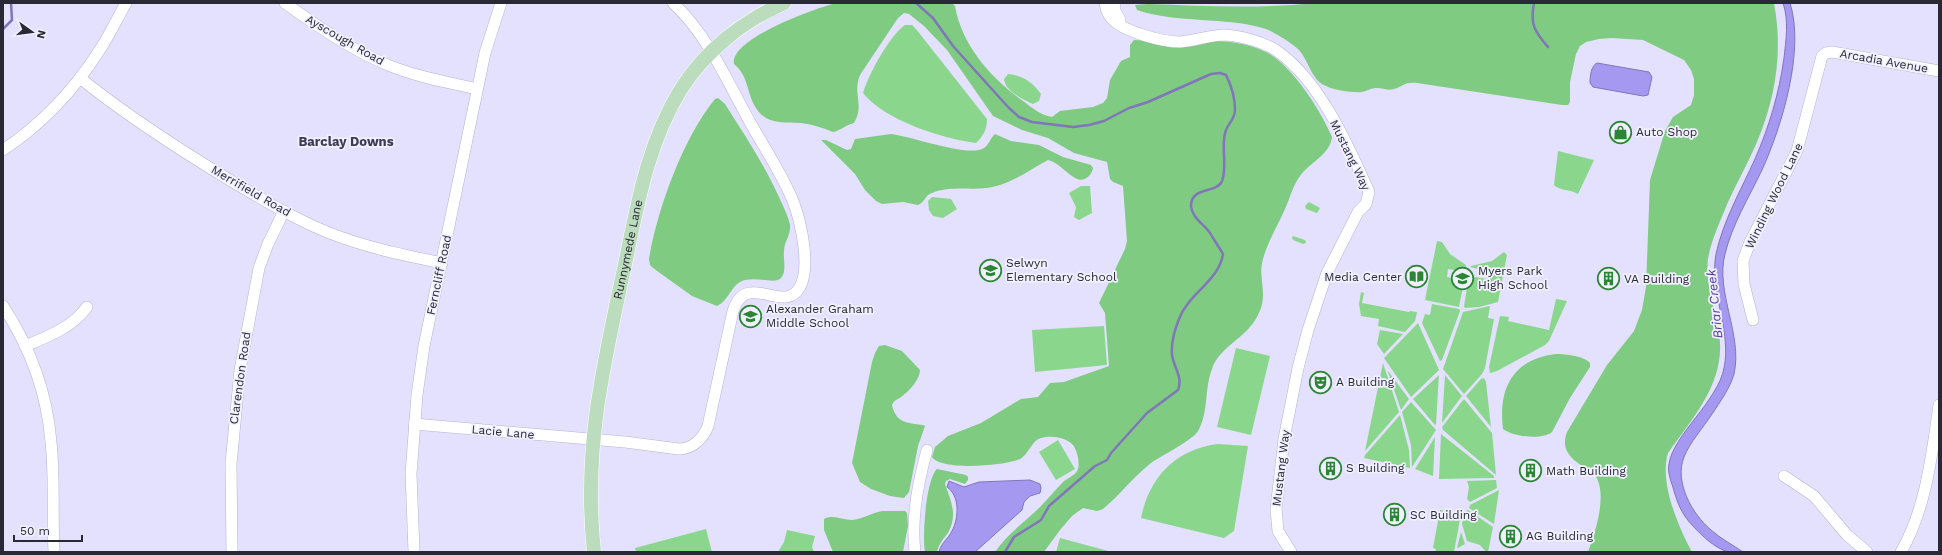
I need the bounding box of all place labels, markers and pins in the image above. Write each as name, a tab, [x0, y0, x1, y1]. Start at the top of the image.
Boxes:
shop icon: Auto Shop	[1608, 119, 1634, 145]
place label: Auto Shop	[1636, 125, 1697, 139]
place label: Selwyn Elementary School	[1006, 256, 1117, 284]
school or university icon: Selwyn Elementary School	[978, 257, 1004, 283]
library icon: Media Center	[1404, 264, 1430, 290]
place label: Myers Park High School	[1478, 264, 1548, 292]
school or university icon: Myers Park High School	[1449, 265, 1475, 291]
building icon: VA Building	[1596, 266, 1622, 292]
place label: Media Center	[1324, 270, 1402, 284]
place label: VA Building	[1624, 272, 1690, 286]
place label: Alexander Graham Middle School	[766, 302, 874, 330]
school or university icon: Alexander Graham Middle School	[738, 303, 764, 329]
theatre icon: A Building	[1307, 369, 1333, 395]
place label: A Building	[1336, 375, 1395, 389]
building icon: S Building	[1318, 455, 1344, 481]
building icon: Math Building	[1518, 458, 1544, 484]
place label: S Building	[1346, 461, 1405, 475]
place label: Math Building	[1546, 464, 1627, 478]
building icon: SC Building	[1382, 502, 1408, 528]
place label: SC Building	[1410, 508, 1477, 522]
building icon: AG Building	[1498, 523, 1524, 549]
place label: AG Building	[1526, 529, 1594, 543]

